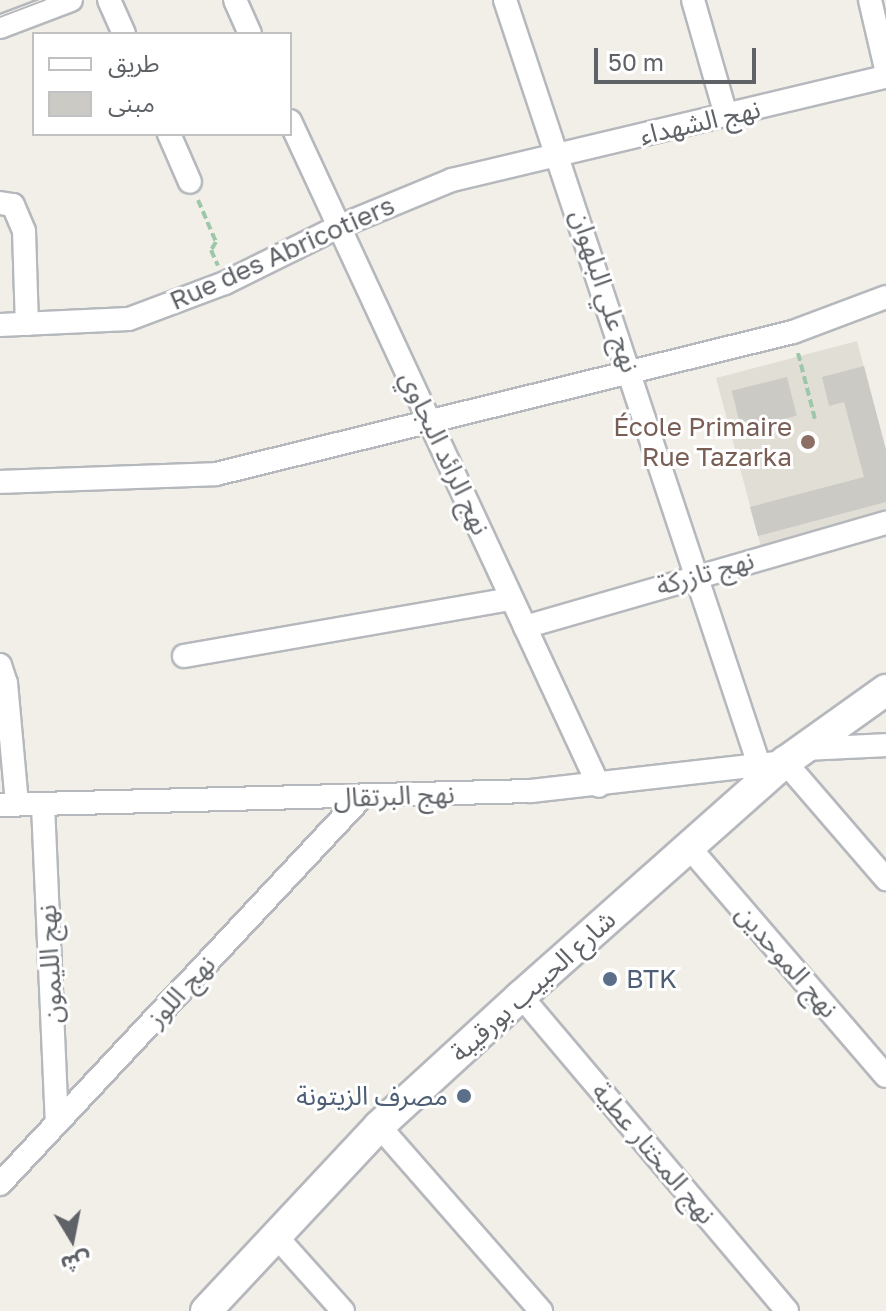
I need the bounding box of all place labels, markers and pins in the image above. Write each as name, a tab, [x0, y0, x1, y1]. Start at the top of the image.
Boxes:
place label: École Primaire Rue Tazarka	[613, 411, 792, 472]
marker: École Primaire Rue Tazarka	[799, 433, 817, 451]
place label: BTK	[626, 963, 677, 995]
marker: BTK	[601, 970, 619, 988]
place label: مصرف الزيتونة	[296, 1080, 448, 1112]
marker: مصرف الزيتونة	[455, 1087, 473, 1105]

